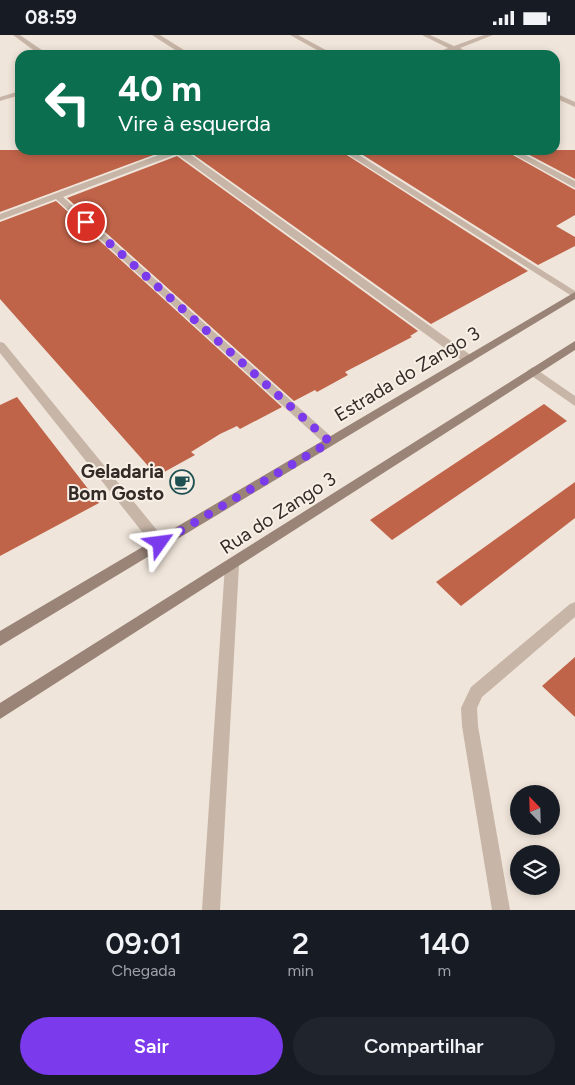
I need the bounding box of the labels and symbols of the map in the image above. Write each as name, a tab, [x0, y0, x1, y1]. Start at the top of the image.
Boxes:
pin	[65, 201, 107, 243]
street label: Estrada do Zango 3	[330, 322, 484, 426]
place label: Geladaria Bom Gosto	[68, 460, 164, 505]
street label: Rua do Zango 3	[216, 467, 340, 559]
cafe icon: Geladaria Bom Gosto	[169, 469, 195, 495]
position arrow	[133, 516, 185, 568]
north arrow	[510, 785, 560, 835]

